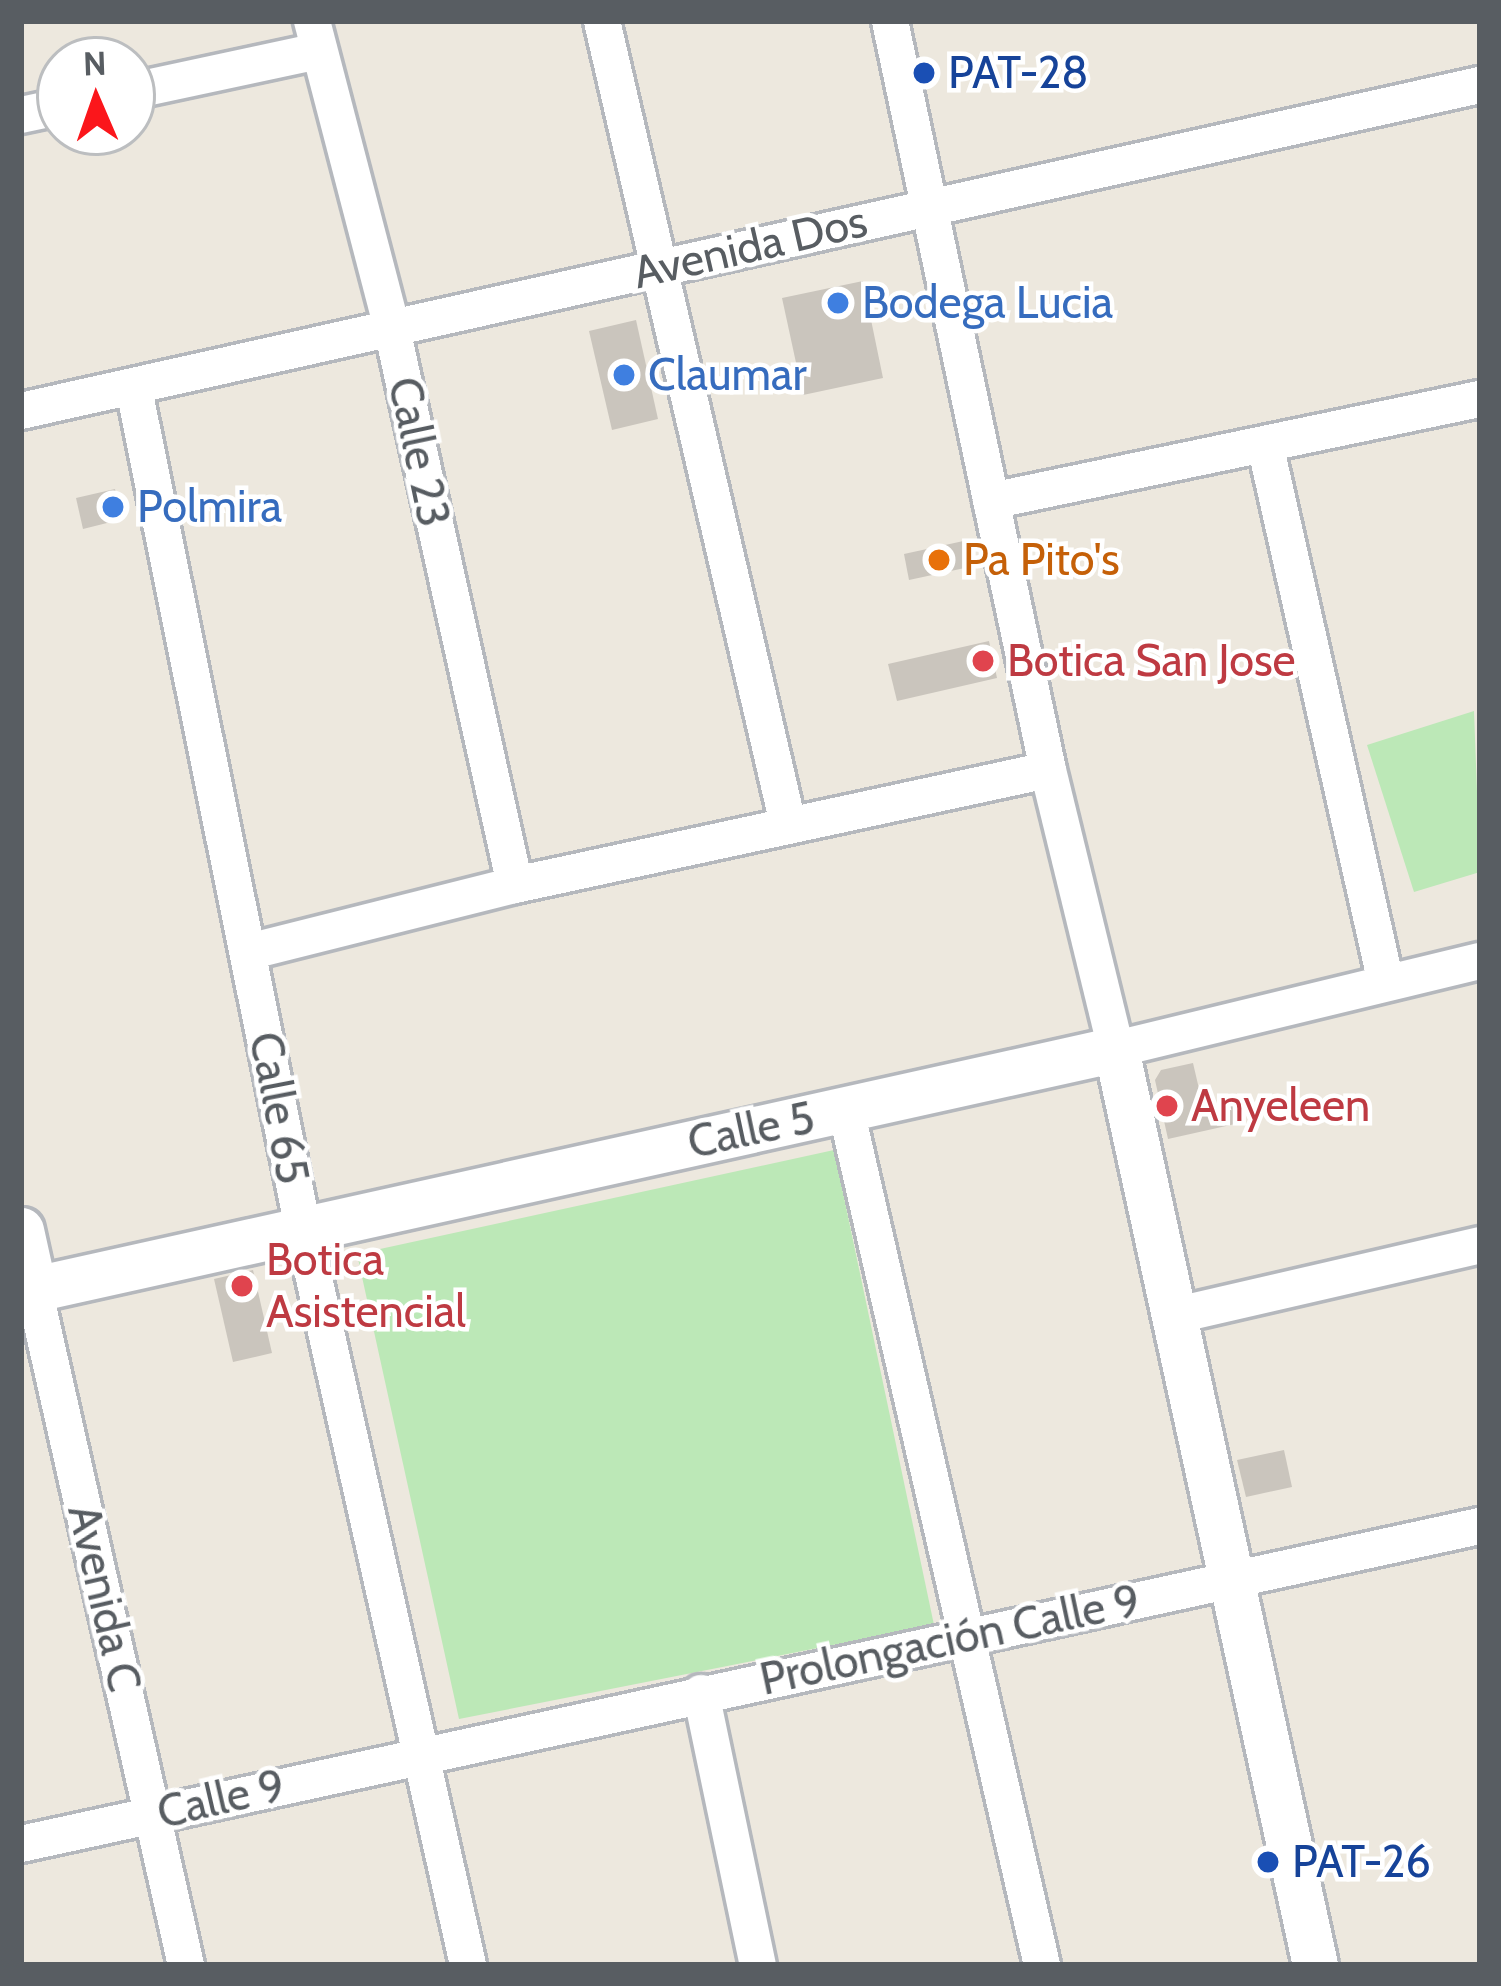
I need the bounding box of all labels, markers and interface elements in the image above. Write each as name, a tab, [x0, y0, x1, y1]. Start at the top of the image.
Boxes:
north arrow	[36, 36, 156, 156]
text: N	[82, 43, 107, 83]
place label: PAT-28	[948, 46, 1089, 100]
marker: PAT-28	[911, 60, 937, 86]
street label: Avenida Dos	[628, 194, 872, 300]
place label: Bodega Lucia	[862, 276, 1113, 330]
marker: Bodega Lucia	[825, 290, 851, 316]
place label: Claumar	[648, 348, 807, 402]
marker: Claumar	[611, 362, 637, 388]
street label: Calle 23	[377, 372, 461, 532]
place label: Polmira	[137, 480, 282, 534]
marker: Polmira	[100, 494, 126, 520]
place label: Pa Pito's	[963, 533, 1120, 587]
marker: Pa Pito's	[926, 547, 952, 573]
place label: Botica San Jose	[1007, 634, 1296, 688]
marker: Botica San Jose	[970, 648, 996, 674]
street label: Calle 65	[238, 1028, 320, 1188]
place label: Anyeleen	[1191, 1079, 1370, 1133]
street label: Calle 5	[683, 1090, 819, 1170]
marker: Anyeleen	[1154, 1093, 1180, 1119]
place label: Botica Asistencial	[266, 1233, 466, 1339]
marker: Botica Asistencial	[229, 1273, 255, 1299]
street label: Avenida C	[56, 1499, 152, 1697]
street label: Prolongación Calle 9	[755, 1573, 1145, 1707]
street label: Calle 9	[152, 1758, 290, 1840]
place label: PAT-26	[1292, 1835, 1431, 1889]
marker: PAT-26	[1255, 1849, 1281, 1875]

